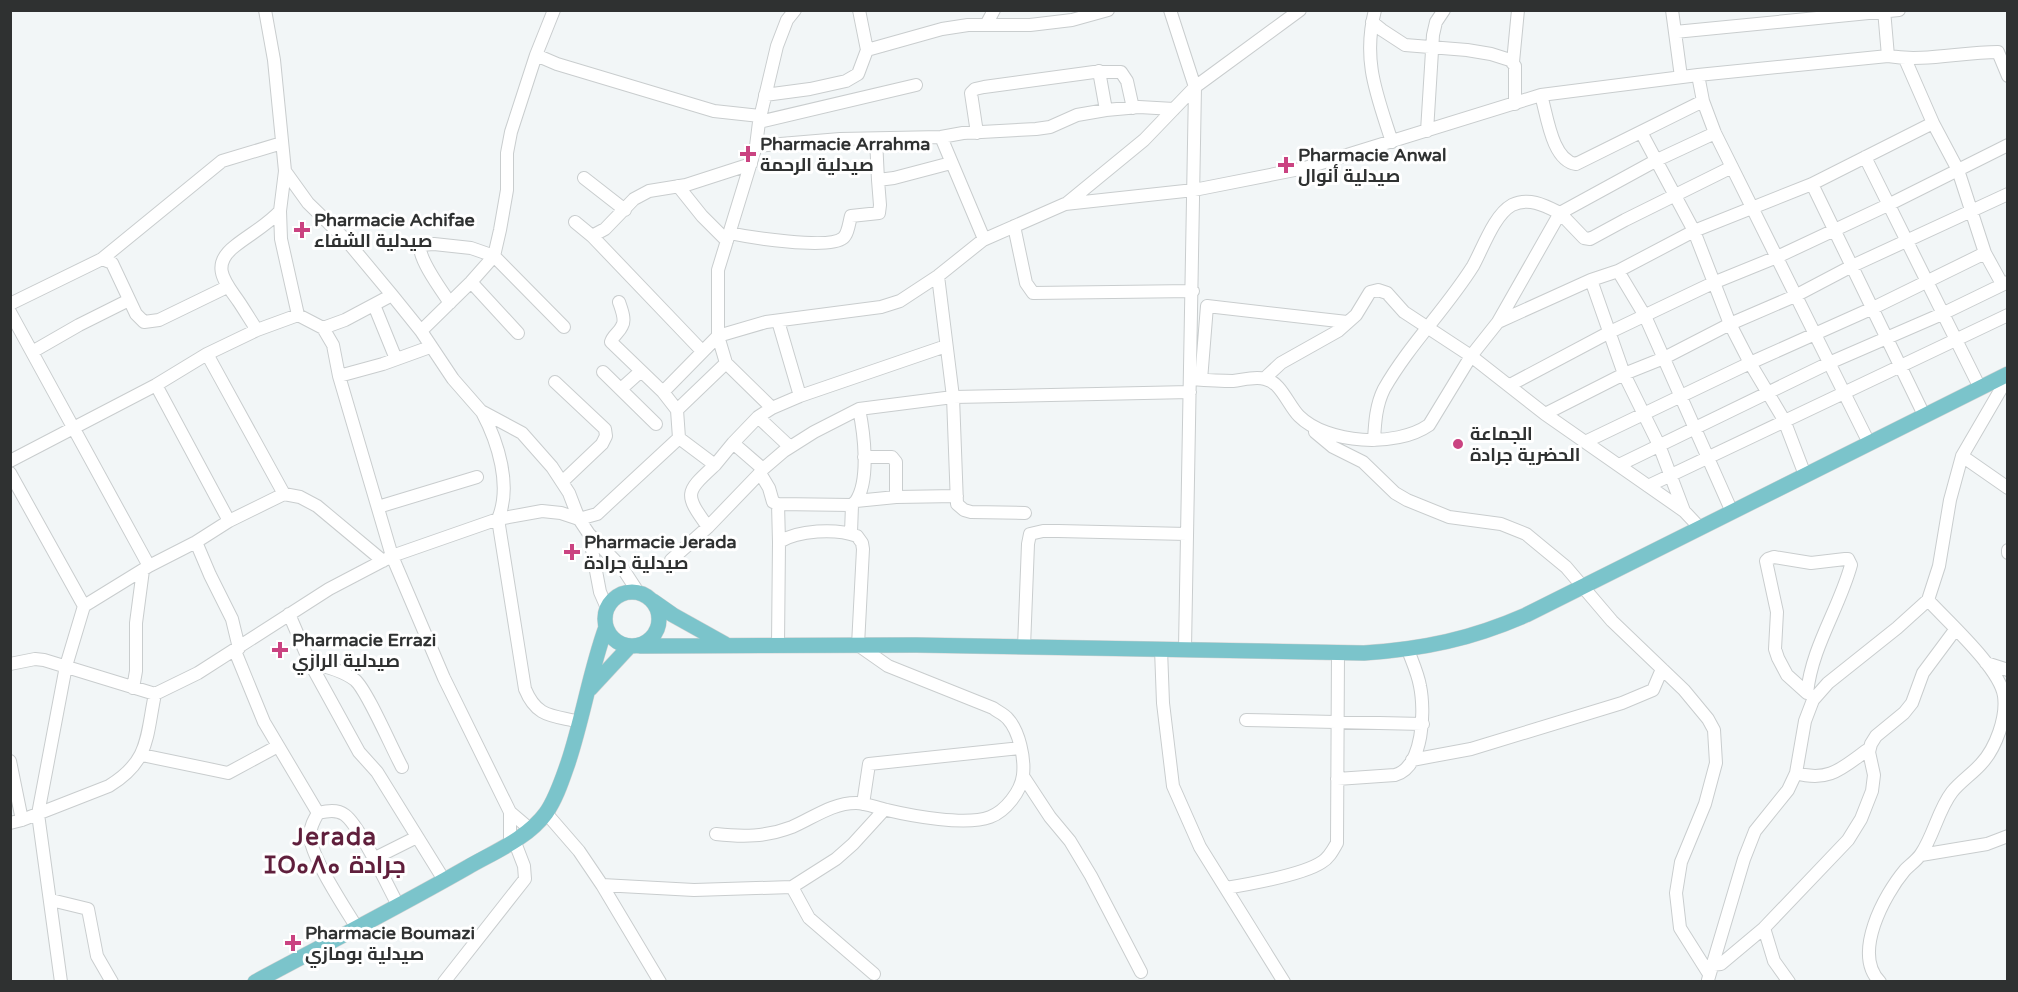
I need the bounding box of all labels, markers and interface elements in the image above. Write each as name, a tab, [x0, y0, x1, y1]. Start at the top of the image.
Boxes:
place label: Pharmacie Arrahma صيدلية الرحمة	[760, 133, 930, 176]
place label: Pharmacie Anwal صيدلية أنوال	[1298, 144, 1446, 187]
marker: Pharmacie Arrahma صيدلية الرحمة	[741, 147, 755, 161]
marker: Pharmacie Anwal صيدلية أنوال	[1279, 158, 1293, 172]
place label: Pharmacie Achifae صيدلية الشفاء	[314, 209, 475, 252]
marker: Pharmacie Achifae صيدلية الشفاء	[295, 223, 309, 237]
place label: الجماعة الحضرية جرادة	[1470, 423, 1580, 466]
marker: الجماعة الحضرية جرادة	[1451, 437, 1465, 451]
place label: Pharmacie Jerada صيدلية جرادة	[584, 531, 737, 574]
marker: Pharmacie Jerada صيدلية جرادة	[565, 545, 579, 559]
place label: Pharmacie Errazi صيدلية الرازي	[292, 629, 436, 675]
marker: Pharmacie Errazi صيدلية الرازي	[273, 643, 287, 657]
district label: Jerada ⵊⵔⴰⴷⴰ جرادة	[264, 823, 406, 880]
place label: Pharmacie Boumazi صيدلية بومازي	[305, 922, 475, 968]
marker: Pharmacie Boumazi صيدلية بومازي	[286, 936, 300, 950]

